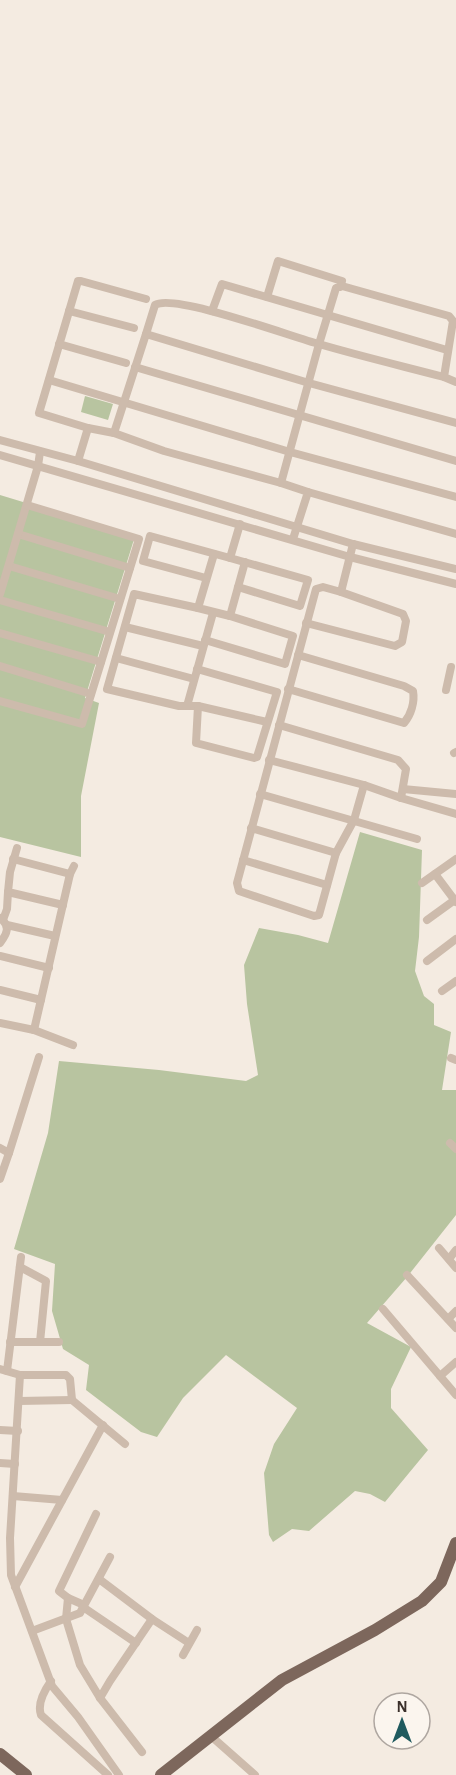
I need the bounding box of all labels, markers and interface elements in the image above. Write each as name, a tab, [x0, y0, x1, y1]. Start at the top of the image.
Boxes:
north arrow	[372, 1691, 432, 1751]
text: N	[396, 1699, 408, 1715]

